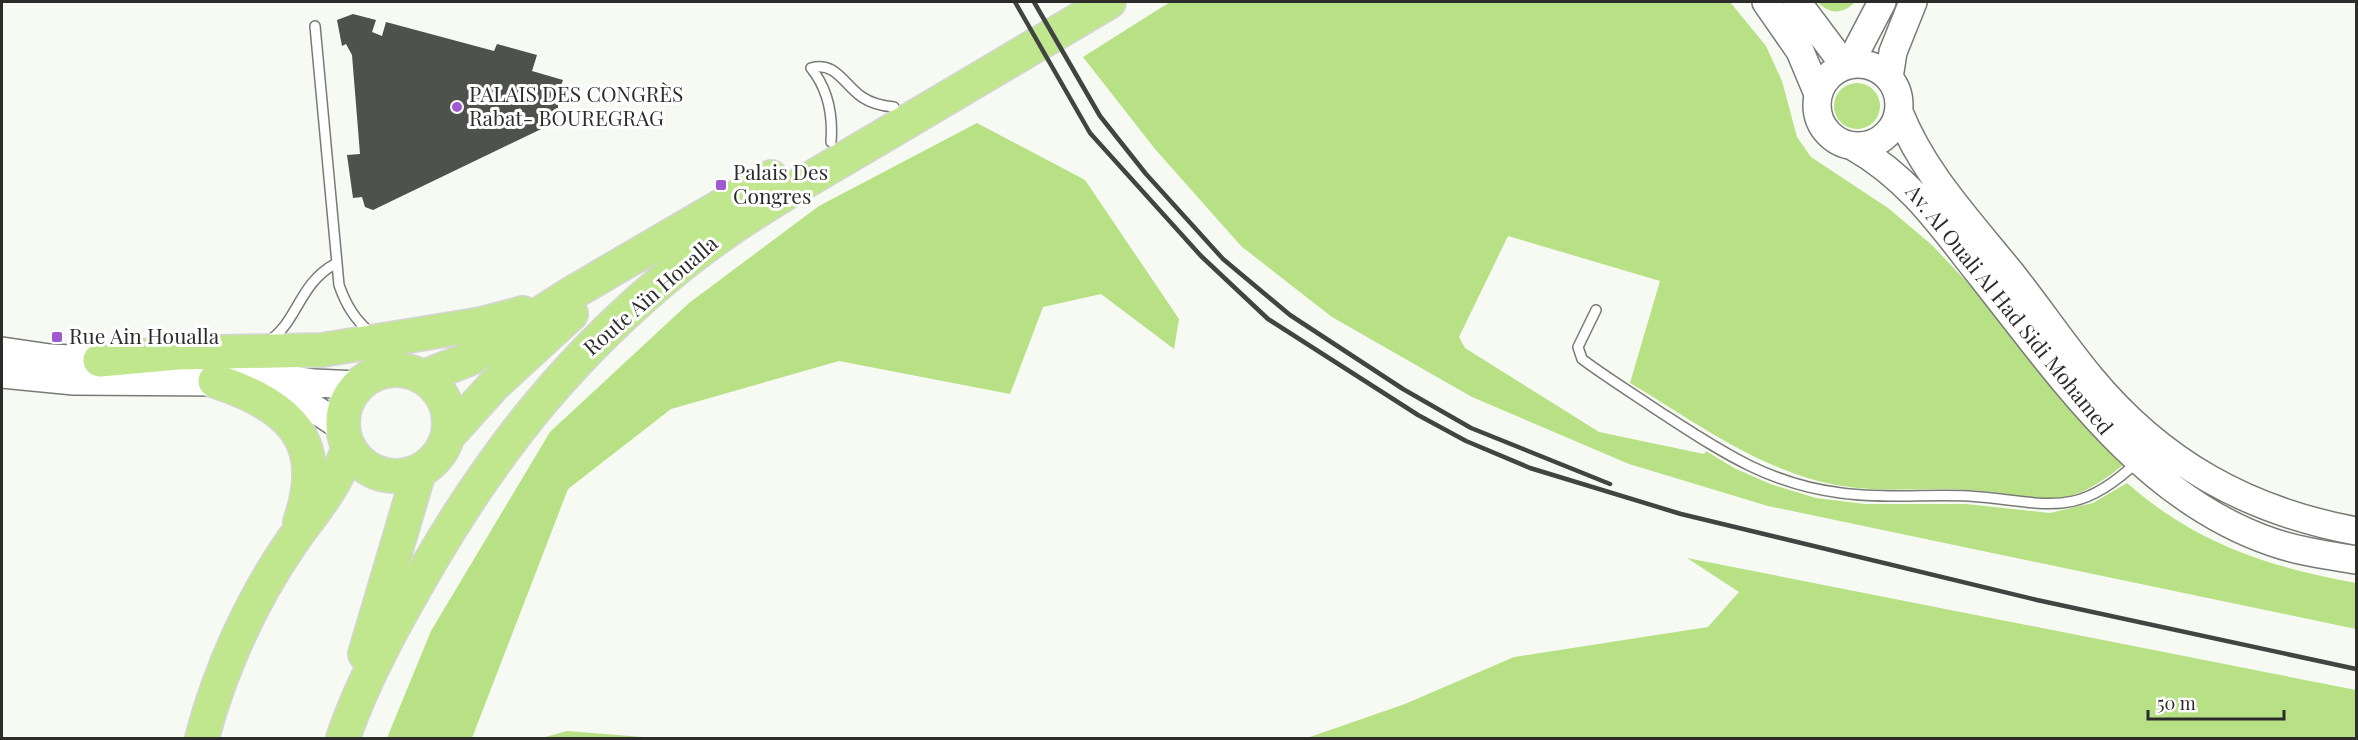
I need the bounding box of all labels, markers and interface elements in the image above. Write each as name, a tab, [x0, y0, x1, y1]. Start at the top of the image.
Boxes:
place label: PALAIS DES CONGRÈS Rabat- BOUREGRAG	[469, 79, 683, 131]
marker: PALAIS DES CONGRÈS Rabat- BOUREGRAG	[450, 100, 464, 114]
place label: Palais Des Congres	[733, 157, 828, 209]
street label: Av. Al Ouali Al Had Sidi Mohamed	[1900, 177, 2120, 440]
marker: Palais Des Congres	[714, 178, 728, 192]
street label: Route Aïn Houalla	[577, 228, 723, 361]
place label: Rue Ain Houalla	[69, 321, 220, 349]
marker: Rue Ain Houalla	[50, 330, 64, 344]
scale bar	[2148, 683, 2284, 721]
text: 50 m	[2157, 691, 2196, 715]

